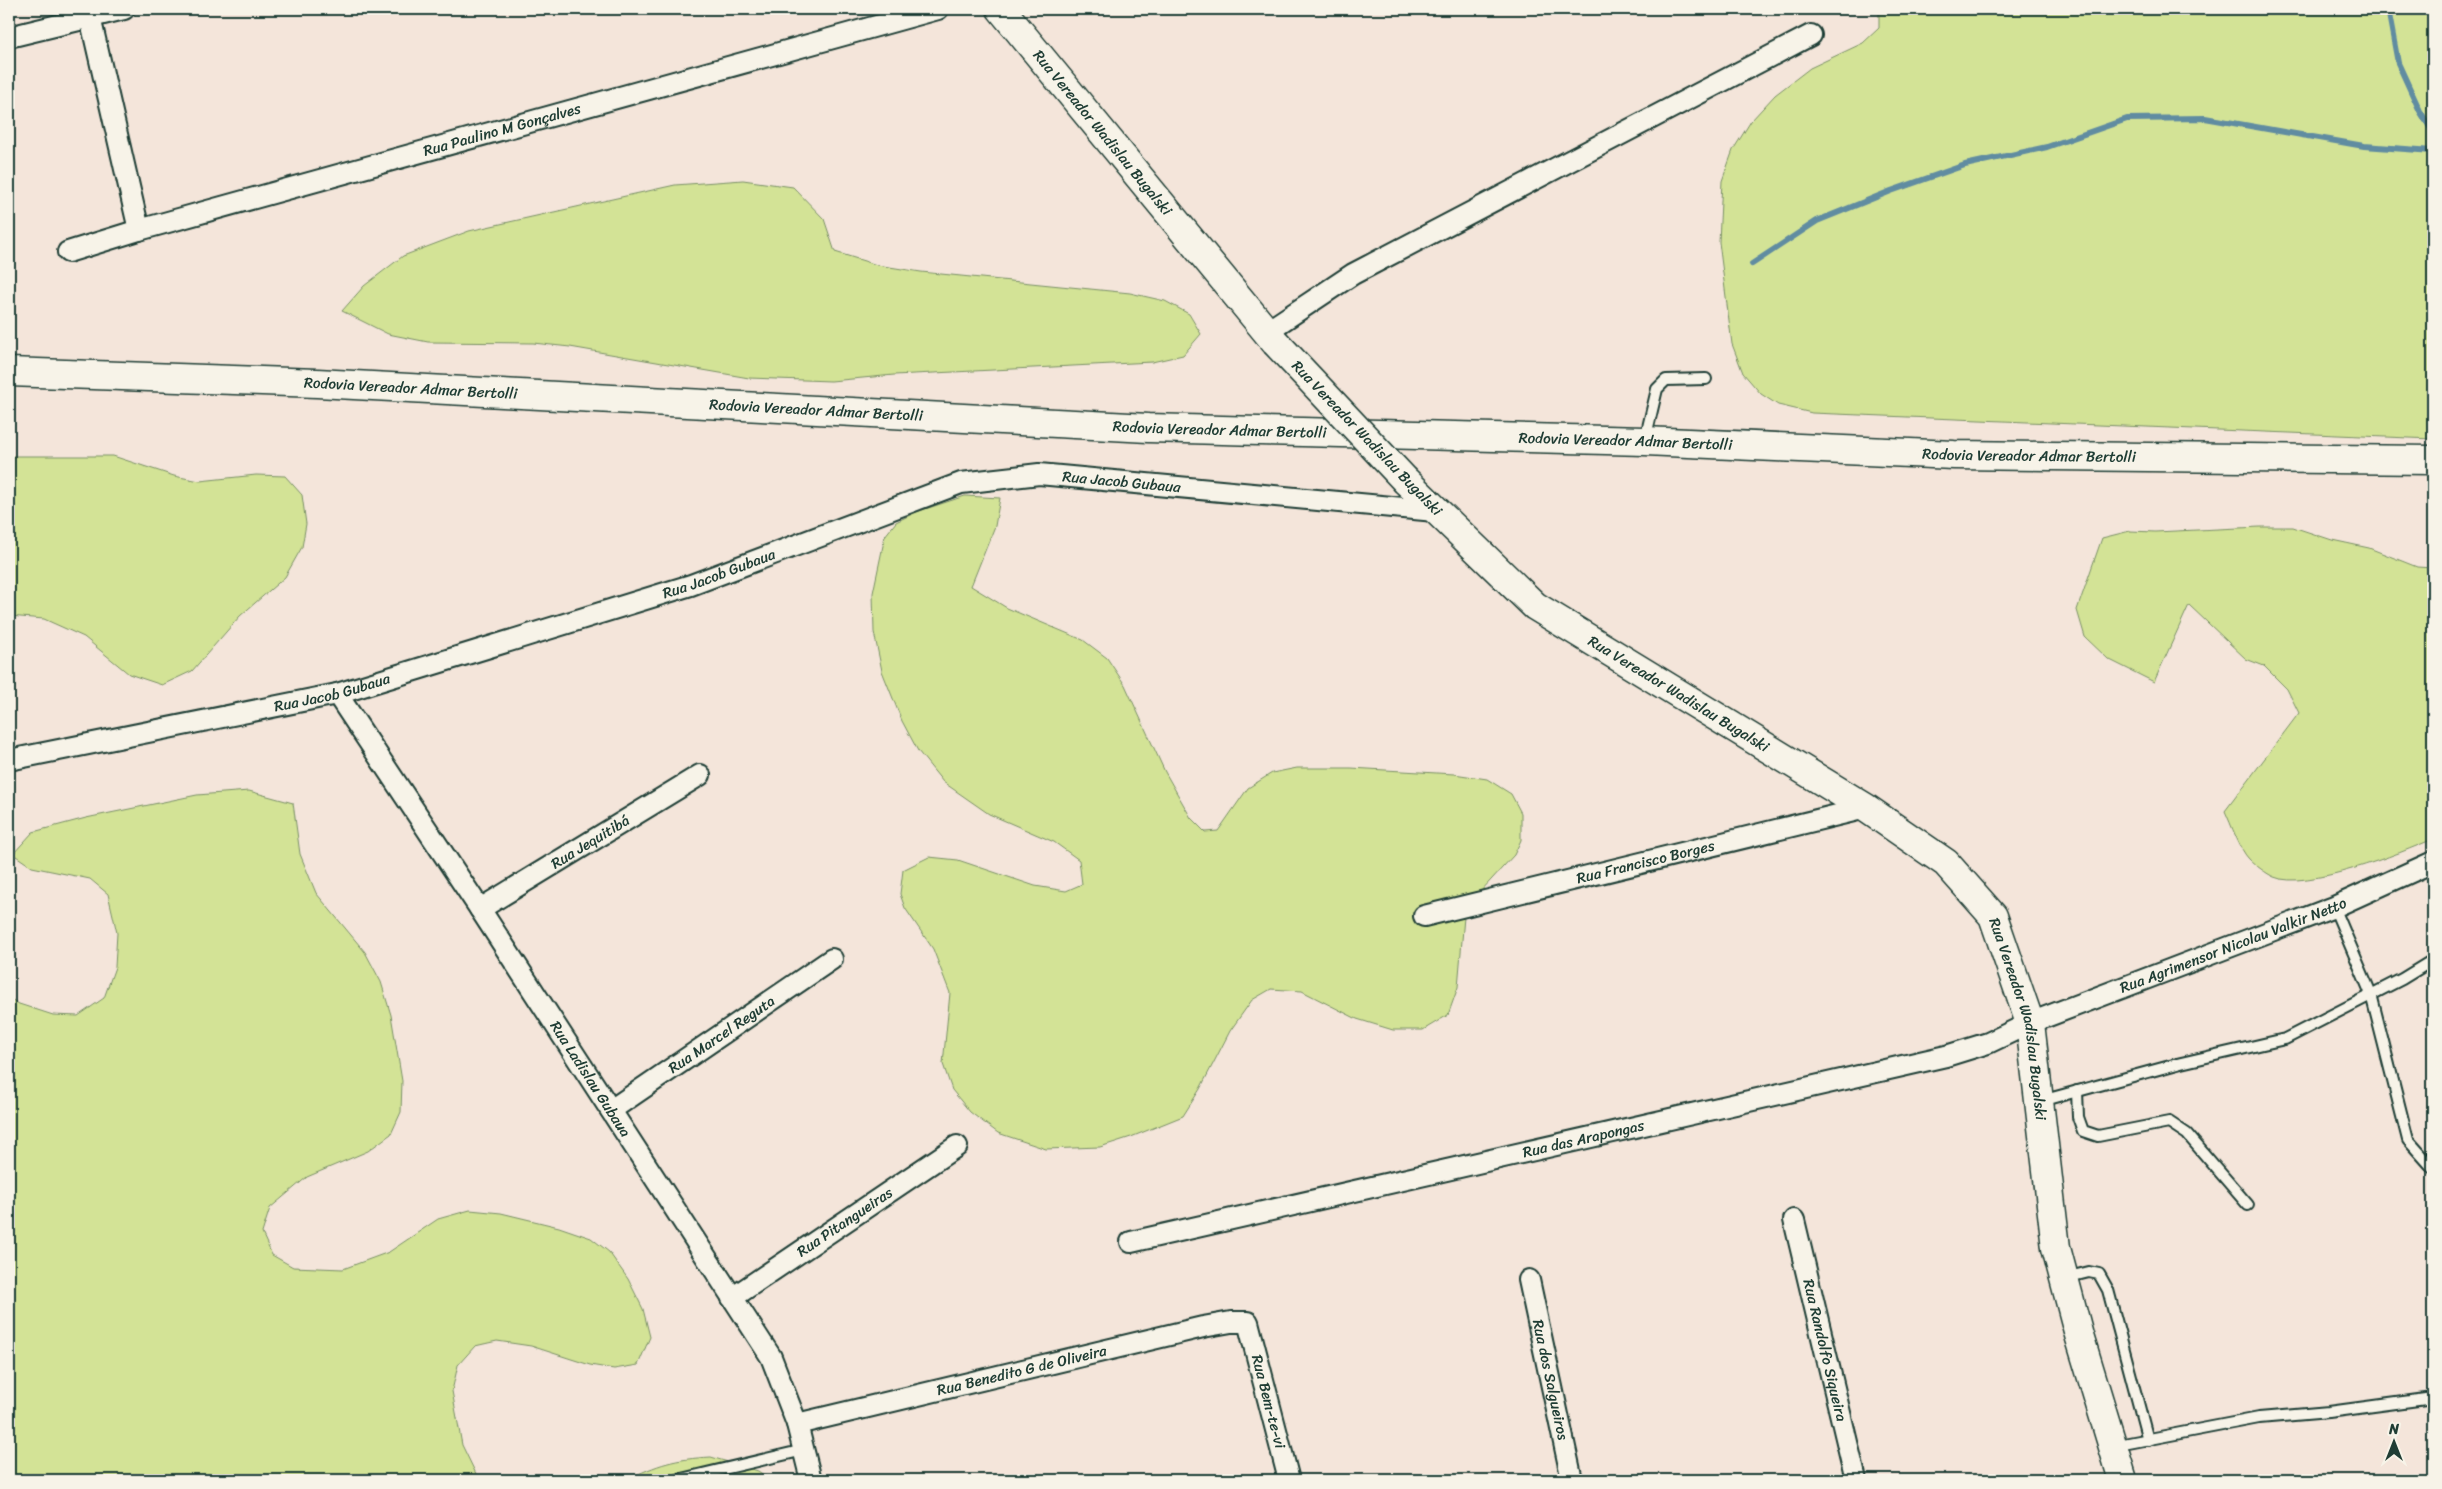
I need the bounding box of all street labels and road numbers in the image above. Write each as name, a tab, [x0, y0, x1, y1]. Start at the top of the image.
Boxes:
street label: Rua Vereador Wadislau Bugalski	[1026, 44, 1180, 222]
street label: Rua Paulino M Gonçalves	[420, 95, 584, 164]
street label: Rua Vereador Wadislau Bugalski	[1285, 354, 1449, 523]
street label: Rodovia Vereador Admar Bertolli	[303, 370, 519, 407]
street label: Rodovia Vereador Admar Bertolli	[709, 391, 924, 429]
street label: Rodovia Vereador Admar Bertolli	[1112, 413, 1328, 446]
street label: Rodovia Vereador Admar Bertolli	[1518, 425, 1734, 458]
street label: Rodovia Vereador Admar Bertolli	[1922, 441, 2137, 470]
street label: Rua Jacob Gubaua	[1061, 463, 1182, 500]
street label: Rua Jacob Gubaua	[659, 541, 780, 606]
street label: Rua Vereador Wadislau Bugalski	[1583, 628, 1775, 760]
street label: Rua Jacob Gubaua	[272, 665, 394, 719]
street label: Rua Jequitibá	[546, 807, 635, 876]
street label: Rua Francisco Borges	[1574, 832, 1717, 891]
street label: Rua Agrimensor Nicolau Valkir Netto	[2116, 890, 2351, 1001]
street label: Rua Vereador Wadislau Bugalski	[1981, 914, 2054, 1122]
street label: Rua Marcel Reguta	[663, 988, 781, 1080]
street label: Rua Ladislau Gubaua	[543, 1016, 638, 1143]
street label: Rua das Arapongas	[1520, 1112, 1647, 1165]
street label: Rua Pitangueiras	[791, 1180, 898, 1264]
street label: Rua Randolfo Siqueira	[1796, 1276, 1855, 1425]
street label: Rua dos Salgueiros	[1525, 1317, 1576, 1443]
street label: Rua Benedito G de Oliveira	[934, 1337, 1110, 1403]
street label: Rua Bem-te-vi	[1244, 1352, 1294, 1452]

